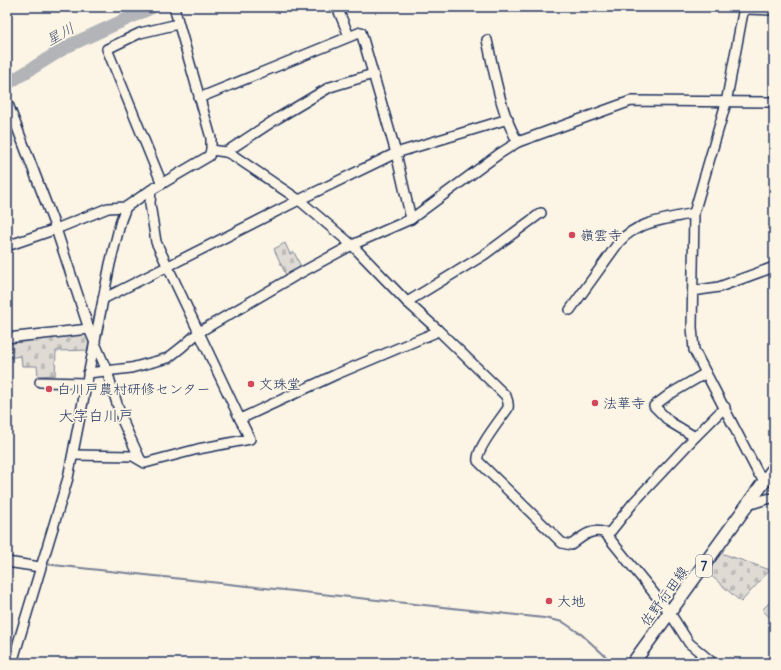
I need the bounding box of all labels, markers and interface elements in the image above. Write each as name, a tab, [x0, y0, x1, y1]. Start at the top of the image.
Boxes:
water label: 星川	[42, 18, 78, 50]
place label: 嶺雲寺	[580, 226, 622, 244]
marker: 嶺雲寺	[567, 230, 577, 240]
place label: 文珠堂	[259, 375, 301, 393]
marker: 文珠堂	[246, 379, 256, 389]
place label: 白川戸農村研修センター	[57, 380, 210, 398]
marker: 白川戸農村研修センター	[44, 384, 54, 394]
place label: 法華寺	[603, 394, 645, 412]
marker: 法華寺	[590, 398, 600, 408]
district label: 大字白川戸	[58, 406, 134, 425]
road number: 7	[696, 555, 712, 577]
street label: 佐野行田線	[636, 562, 692, 630]
place label: 大地	[557, 592, 585, 610]
marker: 大地	[544, 596, 554, 606]

